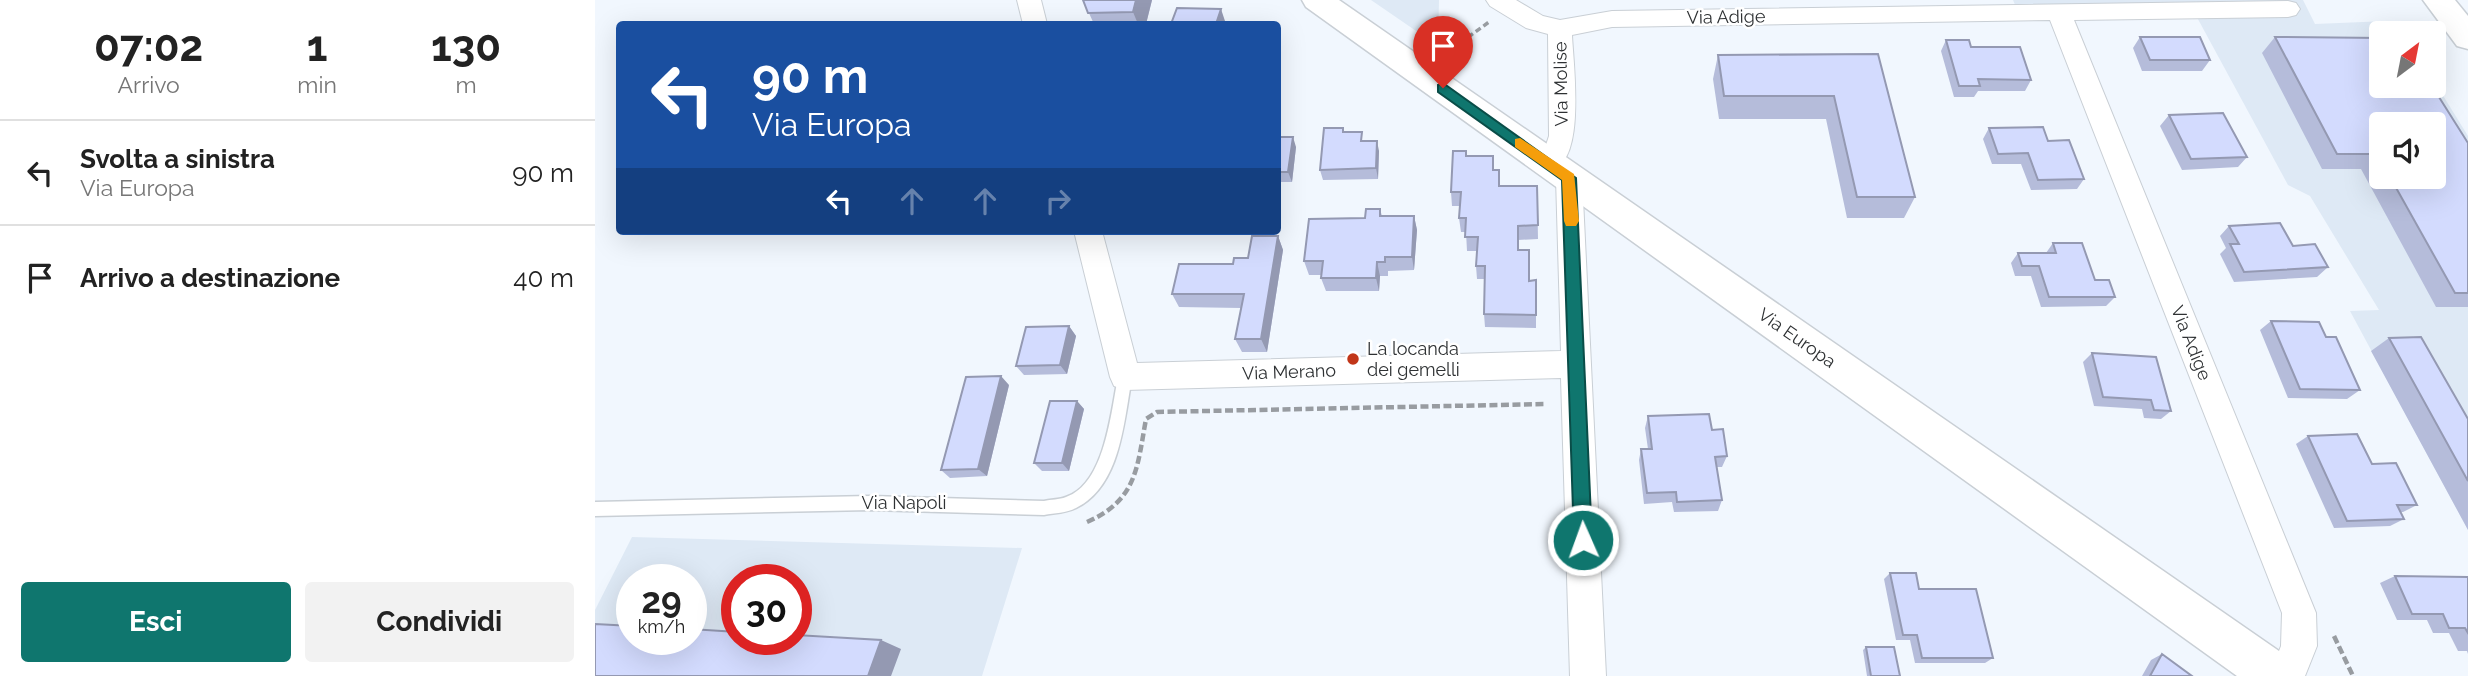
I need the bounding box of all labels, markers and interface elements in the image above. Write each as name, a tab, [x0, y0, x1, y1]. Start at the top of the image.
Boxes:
street label: Via Adige	[1686, 5, 1766, 28]
pin	[1413, 16, 1473, 88]
north arrow	[2369, 21, 2447, 98]
map controls	[2369, 21, 2446, 189]
text: 07:02	[94, 22, 203, 71]
text: 1	[307, 22, 327, 71]
text: 130	[431, 22, 501, 71]
icon: arrive	[1424, 27, 1462, 65]
street label: Via Molise	[1549, 41, 1572, 127]
text: 90 m	[752, 47, 868, 104]
icon: left	[637, 49, 728, 140]
text: Arrivo	[118, 71, 180, 98]
text: min	[297, 71, 337, 98]
text: m	[455, 71, 477, 98]
text: Via Europa	[752, 106, 911, 143]
button: sound	[2369, 112, 2446, 189]
text: Svolta a sinistra	[80, 144, 275, 174]
icon: left	[21, 154, 59, 192]
text: 90 m	[512, 158, 574, 188]
text: Via Europa	[80, 174, 195, 201]
icon: left	[820, 182, 858, 220]
icon: ahead	[893, 182, 931, 220]
icon: ahead	[966, 182, 1004, 220]
icon: right	[1039, 182, 1077, 220]
icon: arrive	[21, 259, 59, 297]
text: Arrivo a destinazione	[80, 263, 340, 293]
text: 40 m	[513, 263, 574, 293]
street label: Via Adige	[2167, 302, 2216, 384]
street label: Via Europa	[1755, 303, 1840, 372]
place label: La locanda dei gemelli	[1367, 338, 1460, 380]
marker: La locanda dei gemelli	[1345, 351, 1361, 367]
street label: Via Merano	[1242, 359, 1337, 384]
street label: Via Napoli	[862, 492, 946, 513]
position arrow	[1546, 503, 1620, 577]
speed limit sign: 30	[721, 564, 812, 655]
text: 29	[641, 580, 682, 621]
button: Esci	[21, 582, 291, 662]
button: Condividi	[305, 582, 574, 662]
text: km/h	[638, 616, 685, 637]

